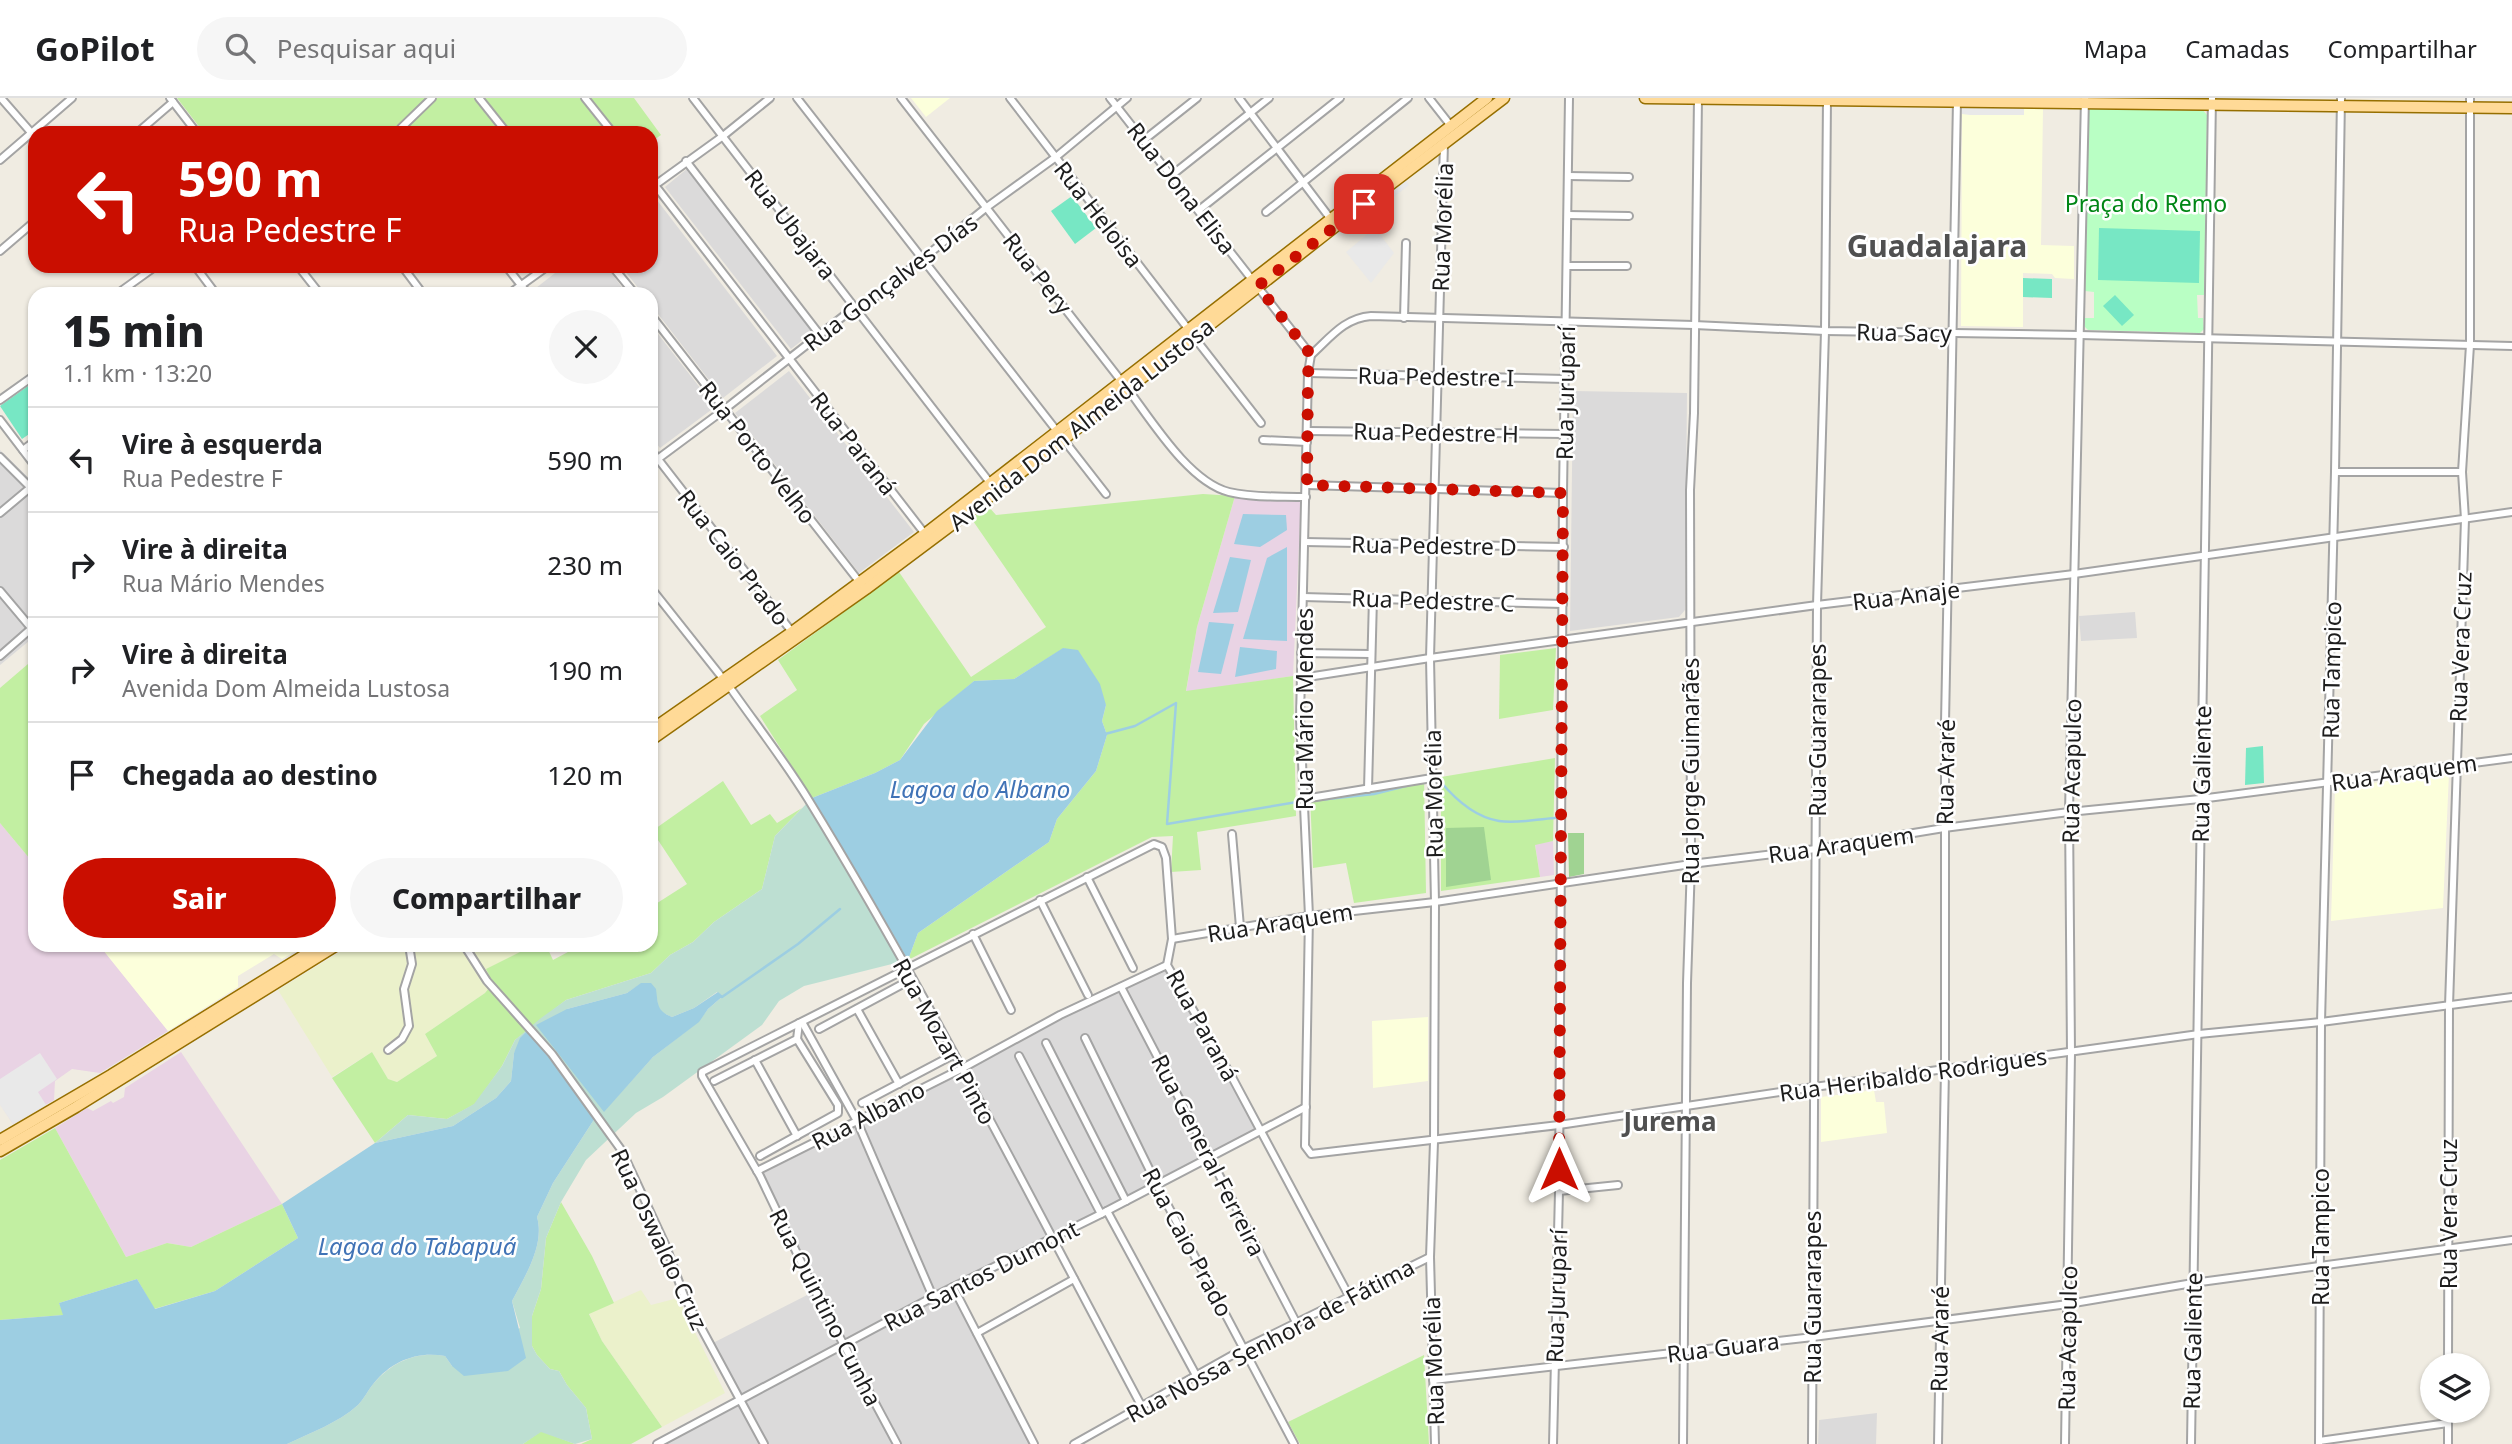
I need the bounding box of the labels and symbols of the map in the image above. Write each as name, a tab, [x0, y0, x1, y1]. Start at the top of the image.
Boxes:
street label: Rua Dona Elisa	[1120, 115, 1244, 261]
street label: Rua Heloisa	[1047, 154, 1151, 274]
street label: Rua Ubajara	[738, 162, 844, 286]
street label: Rua Morélia	[1424, 162, 1460, 292]
pin	[1334, 174, 1394, 234]
park label: Praça do Remo	[2065, 187, 2227, 219]
street label: Rua Gonçalves Días	[796, 206, 984, 358]
district label: Guadalajara	[1847, 225, 2027, 266]
street label: Rua Pery	[996, 226, 1080, 321]
street label: Avenida Dom Almeida Lustosa	[942, 310, 1220, 538]
street label: Rua Sacy	[1856, 315, 1952, 349]
street label: Rua Juruparí	[1548, 325, 1582, 460]
street label: Rua Pedestre I	[1357, 359, 1515, 393]
street label: Rua Porto Velho	[692, 374, 824, 530]
street label: Rua Paraná	[803, 385, 905, 501]
street label: Rua Pedestre H	[1353, 415, 1519, 449]
street label: Rua Caio Prado	[671, 482, 797, 632]
street label: Rua Pedestre D	[1351, 528, 1517, 562]
street label: Rua Vera Cruz	[2441, 571, 2479, 723]
street label: Rua Anaje	[1850, 573, 1962, 617]
street label: Rua Pedestre C	[1351, 581, 1515, 619]
street label: Rua Tampico	[2314, 601, 2348, 739]
street label: Rua Mário Mendes	[1288, 608, 1320, 810]
street label: Rua Guararapes	[1801, 643, 1833, 817]
street label: Rua Jorge Guimarães	[1674, 657, 1706, 885]
street label: Rua Acapulco	[2054, 698, 2088, 844]
street label: Rua Galiente	[2184, 705, 2218, 843]
street label: Rua Araré	[1928, 719, 1962, 825]
street label: Rua Morélia	[1416, 729, 1450, 859]
street label: Rua Araquem	[2329, 746, 2479, 798]
water label: Lagoa do Albano	[890, 772, 1070, 805]
street label: Rua Araquem	[1766, 818, 1916, 870]
street label: Rua Araquem	[1205, 895, 1355, 949]
street label: Rua Mozart Pinto	[886, 952, 1004, 1130]
street label: Rua Paraná	[1159, 963, 1247, 1087]
street label: Rua Heribaldo Rodrigues	[1777, 1039, 2049, 1109]
street label: Rua General Ferreira	[1144, 1049, 1274, 1261]
street label: Rua Albano	[806, 1073, 930, 1157]
district label: Jurema	[1621, 1103, 1717, 1139]
position arrow	[1522, 1132, 1596, 1206]
street label: Rua Vera Cruz	[2432, 1139, 2464, 1289]
street label: Rua Oswaldo Cruz	[604, 1143, 716, 1335]
street label: Rua Caio Prado	[1135, 1162, 1241, 1322]
street label: Rua Tampico	[2304, 1168, 2336, 1306]
street label: Rua Quintino Cunha	[762, 1203, 890, 1411]
street label: Rua Guararapes	[1796, 1210, 1828, 1384]
street label: Rua Santos Dumont	[878, 1212, 1084, 1338]
street label: Rua Juruparí	[1538, 1227, 1574, 1364]
water label: Lagoa do Tabapuá	[318, 1229, 517, 1262]
street label: Rua Nossa Senhora de Fátima	[1120, 1250, 1420, 1430]
street label: Rua Acapulco	[2050, 1265, 2084, 1411]
street label: Rua Galiente	[2175, 1272, 2209, 1410]
street label: Rua Araré	[1922, 1286, 1956, 1392]
street label: Rua Morélia	[1415, 1296, 1451, 1426]
street label: Rua Guara	[1665, 1324, 1781, 1370]

